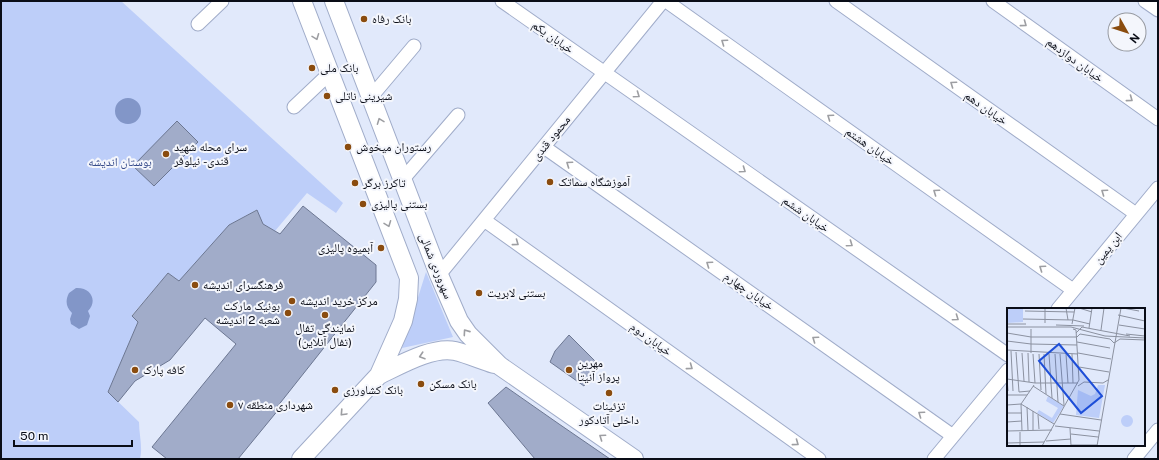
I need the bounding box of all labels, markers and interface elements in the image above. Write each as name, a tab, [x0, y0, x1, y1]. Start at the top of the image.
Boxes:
place label: بانک رفاه	[372, 12, 411, 26]
north arrow	[1107, 12, 1147, 52]
marker: بانک رفاه	[359, 14, 369, 24]
street label: خیابان یکم	[529, 18, 577, 57]
one-way arrow	[1020, 19, 1027, 26]
text: N	[1127, 31, 1142, 45]
one-way arrow	[312, 34, 320, 41]
street label: خیابان دوازدهم	[1043, 35, 1106, 86]
one-way arrow	[721, 40, 728, 47]
place label: بانک ملی	[320, 61, 359, 75]
marker: بانک ملی	[307, 63, 317, 73]
one-way arrow	[950, 82, 957, 89]
street label: خیابان دهم	[961, 88, 1010, 129]
place label: شیرینی ناتلی	[335, 89, 393, 103]
one-way arrow	[632, 90, 639, 97]
marker: شیرینی ناتلی	[322, 91, 332, 101]
one-way arrow	[1126, 94, 1133, 101]
street label: محمود قندی	[529, 113, 573, 163]
one-way arrow	[827, 115, 834, 122]
one-way arrow	[377, 117, 385, 124]
street label: خیابان هشتم	[842, 124, 897, 169]
place label: سرای محله شهید قندی - نیلوفر	[173, 140, 247, 168]
place label: رستوران میخوش	[356, 140, 432, 154]
marker: رستوران میخوش	[343, 142, 353, 152]
marker: سرای محله شهید قندی - نیلوفر	[161, 149, 171, 159]
park label: بوستان اندیشه	[88, 155, 152, 169]
one-way arrow	[566, 161, 573, 169]
one-way arrow	[739, 165, 746, 173]
place label: آموزشگاه سماتک	[558, 175, 631, 189]
place label: تاکرز برگر	[362, 176, 406, 190]
marker: آموزشگاه سماتک	[545, 177, 555, 187]
marker: تاکرز برگر	[350, 178, 360, 188]
one-way arrow	[1101, 189, 1108, 197]
one-way arrow	[933, 190, 940, 197]
street label: خیابان ششم	[780, 193, 832, 236]
place label: بستنی پالیزی	[371, 197, 428, 211]
marker: بستنی پالیزی	[358, 199, 368, 209]
one-way arrow	[383, 221, 391, 228]
street label: ابن یمین	[1091, 229, 1125, 267]
street label: سهروردی شمالی	[416, 231, 456, 301]
one-way arrow	[512, 238, 519, 246]
one-way arrow	[845, 239, 852, 246]
place label: آبمیوه پالیزی	[318, 241, 374, 255]
marker: آبمیوه پالیزی	[376, 243, 386, 253]
one-way arrow	[707, 261, 714, 268]
one-way arrow	[1039, 266, 1046, 273]
street label: خیابان چهارم	[721, 269, 777, 314]
place label: فرهنگسرای اندیشه	[203, 278, 283, 292]
marker: فرهنگسرای اندیشه	[190, 280, 200, 290]
place label: بستنی لابریت	[487, 286, 546, 300]
marker: بستنی لابریت	[474, 288, 484, 298]
place label: مرکز خرید اندیشه	[300, 294, 378, 308]
marker: مرکز خرید اندیشه	[287, 296, 297, 306]
place label: بونیک مارکت شعبه 2 اندیشه	[216, 299, 280, 327]
marker: بونیک مارکت شعبه 2 اندیشه	[283, 308, 293, 318]
inset map	[1007, 308, 1145, 446]
marker: نمایندگی تفال (تفال آنلاین)	[320, 310, 330, 320]
one-way arrow	[952, 314, 959, 321]
street label: خیابان دوم	[627, 319, 675, 360]
place label: نمایندگی تفال (تفال آنلاین)	[295, 321, 355, 349]
one-way arrow	[464, 330, 471, 337]
one-way arrow	[813, 337, 820, 344]
one-way arrow	[419, 351, 426, 360]
place label: مهرین پرواز آنیتا	[577, 356, 620, 384]
one-way arrow	[686, 362, 693, 370]
place label: کافه پارک	[143, 363, 185, 377]
marker: کافه پارک	[130, 365, 140, 375]
marker: مهرین پرواز آنیتا	[564, 365, 574, 375]
place label: بانک مسکن	[429, 377, 477, 391]
marker: بانک مسکن	[416, 379, 426, 389]
place label: بانک کشاورزی	[343, 383, 403, 397]
marker: بانک کشاورزی	[330, 385, 340, 395]
marker: تزئینات داخلی آتادکور	[604, 388, 614, 398]
place label: شهرداری منطقه ۷	[238, 398, 313, 412]
place label: تزئینات داخلی آتادکور	[578, 399, 639, 427]
marker: شهرداری منطقه ۷	[225, 400, 235, 410]
one-way arrow	[341, 409, 348, 416]
one-way arrow	[919, 412, 926, 419]
scale bar	[14, 422, 132, 448]
text: 50 m	[20, 429, 48, 443]
one-way arrow	[599, 434, 606, 442]
one-way arrow	[791, 438, 798, 445]

